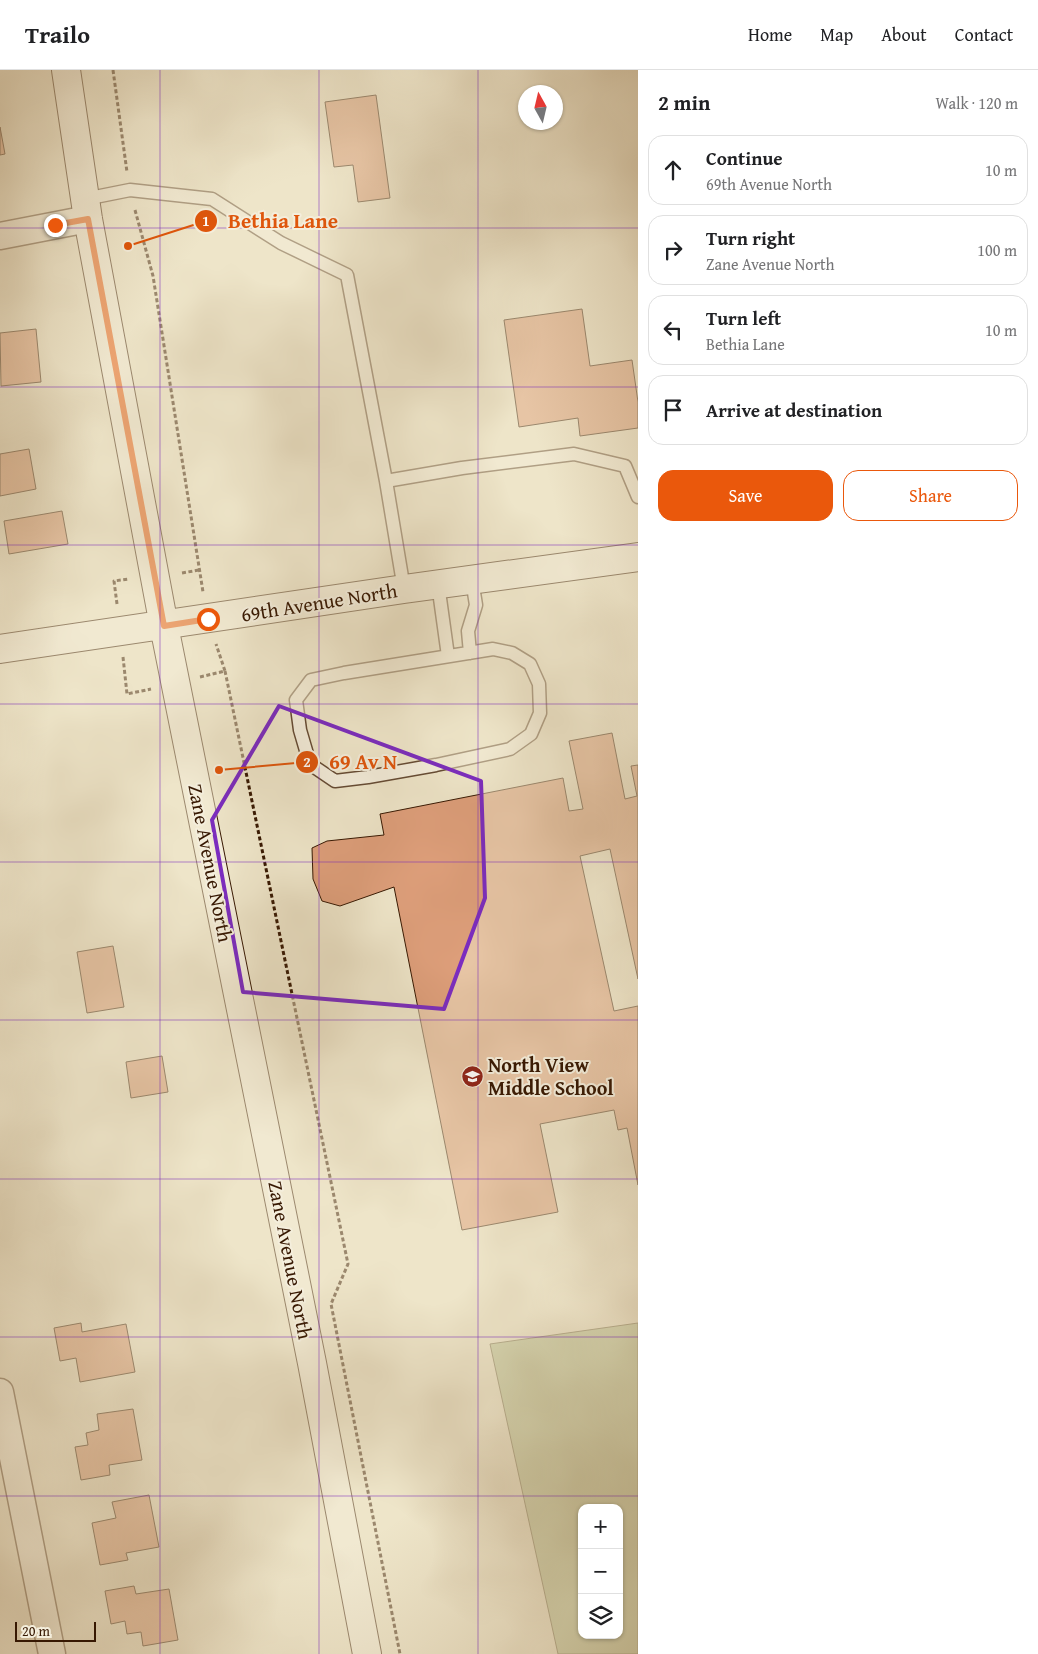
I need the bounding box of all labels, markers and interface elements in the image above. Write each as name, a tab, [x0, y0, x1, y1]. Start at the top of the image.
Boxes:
text: Trailo	[25, 17, 90, 52]
text: Home	[748, 21, 792, 48]
text: Map	[820, 21, 853, 48]
text: About	[881, 21, 927, 48]
text: Contact	[955, 21, 1013, 48]
north arrow	[518, 85, 563, 130]
text: 2 min	[658, 87, 710, 118]
text: Walk · 120 m	[935, 91, 1018, 115]
text: Continue	[706, 144, 783, 172]
icon: ahead	[659, 156, 687, 184]
text: 10 m	[985, 158, 1017, 182]
text: 69th Avenue North	[706, 172, 832, 196]
callout: Bethia Lane	[193, 203, 348, 239]
text: Bethia Lane	[228, 205, 338, 236]
text: 1	[202, 210, 210, 231]
route end	[44, 214, 67, 237]
text: Turn right	[706, 224, 795, 252]
icon: right	[659, 236, 687, 264]
text: 100 m	[977, 238, 1017, 262]
text: Zane Avenue North	[706, 252, 835, 276]
text: Turn left	[706, 304, 781, 332]
icon: left	[659, 316, 687, 344]
text: 10 m	[985, 318, 1017, 342]
text: Bethia Lane	[706, 332, 785, 356]
icon: arrive	[659, 396, 687, 424]
text: Arrive at destination	[706, 396, 882, 424]
button: Save	[658, 470, 833, 521]
button: Share	[843, 470, 1018, 521]
street label: 69th Avenue North	[239, 575, 399, 629]
route start	[197, 608, 220, 631]
callout: 69 Av N	[294, 744, 407, 780]
text: 69 Av N	[329, 746, 397, 777]
text: 2	[303, 751, 311, 772]
street label: Zane Avenue North	[181, 781, 241, 945]
place label: North View Middle School	[488, 1050, 614, 1102]
school or university icon: North View Middle School	[460, 1064, 484, 1088]
street label: Zane Avenue North	[261, 1178, 321, 1342]
map controls	[578, 1504, 623, 1639]
button: +	[578, 1504, 623, 1549]
button: −	[578, 1549, 623, 1594]
button: layers	[578, 1594, 623, 1639]
scale bar	[15, 1619, 96, 1642]
text: 20 m	[22, 1621, 50, 1641]

